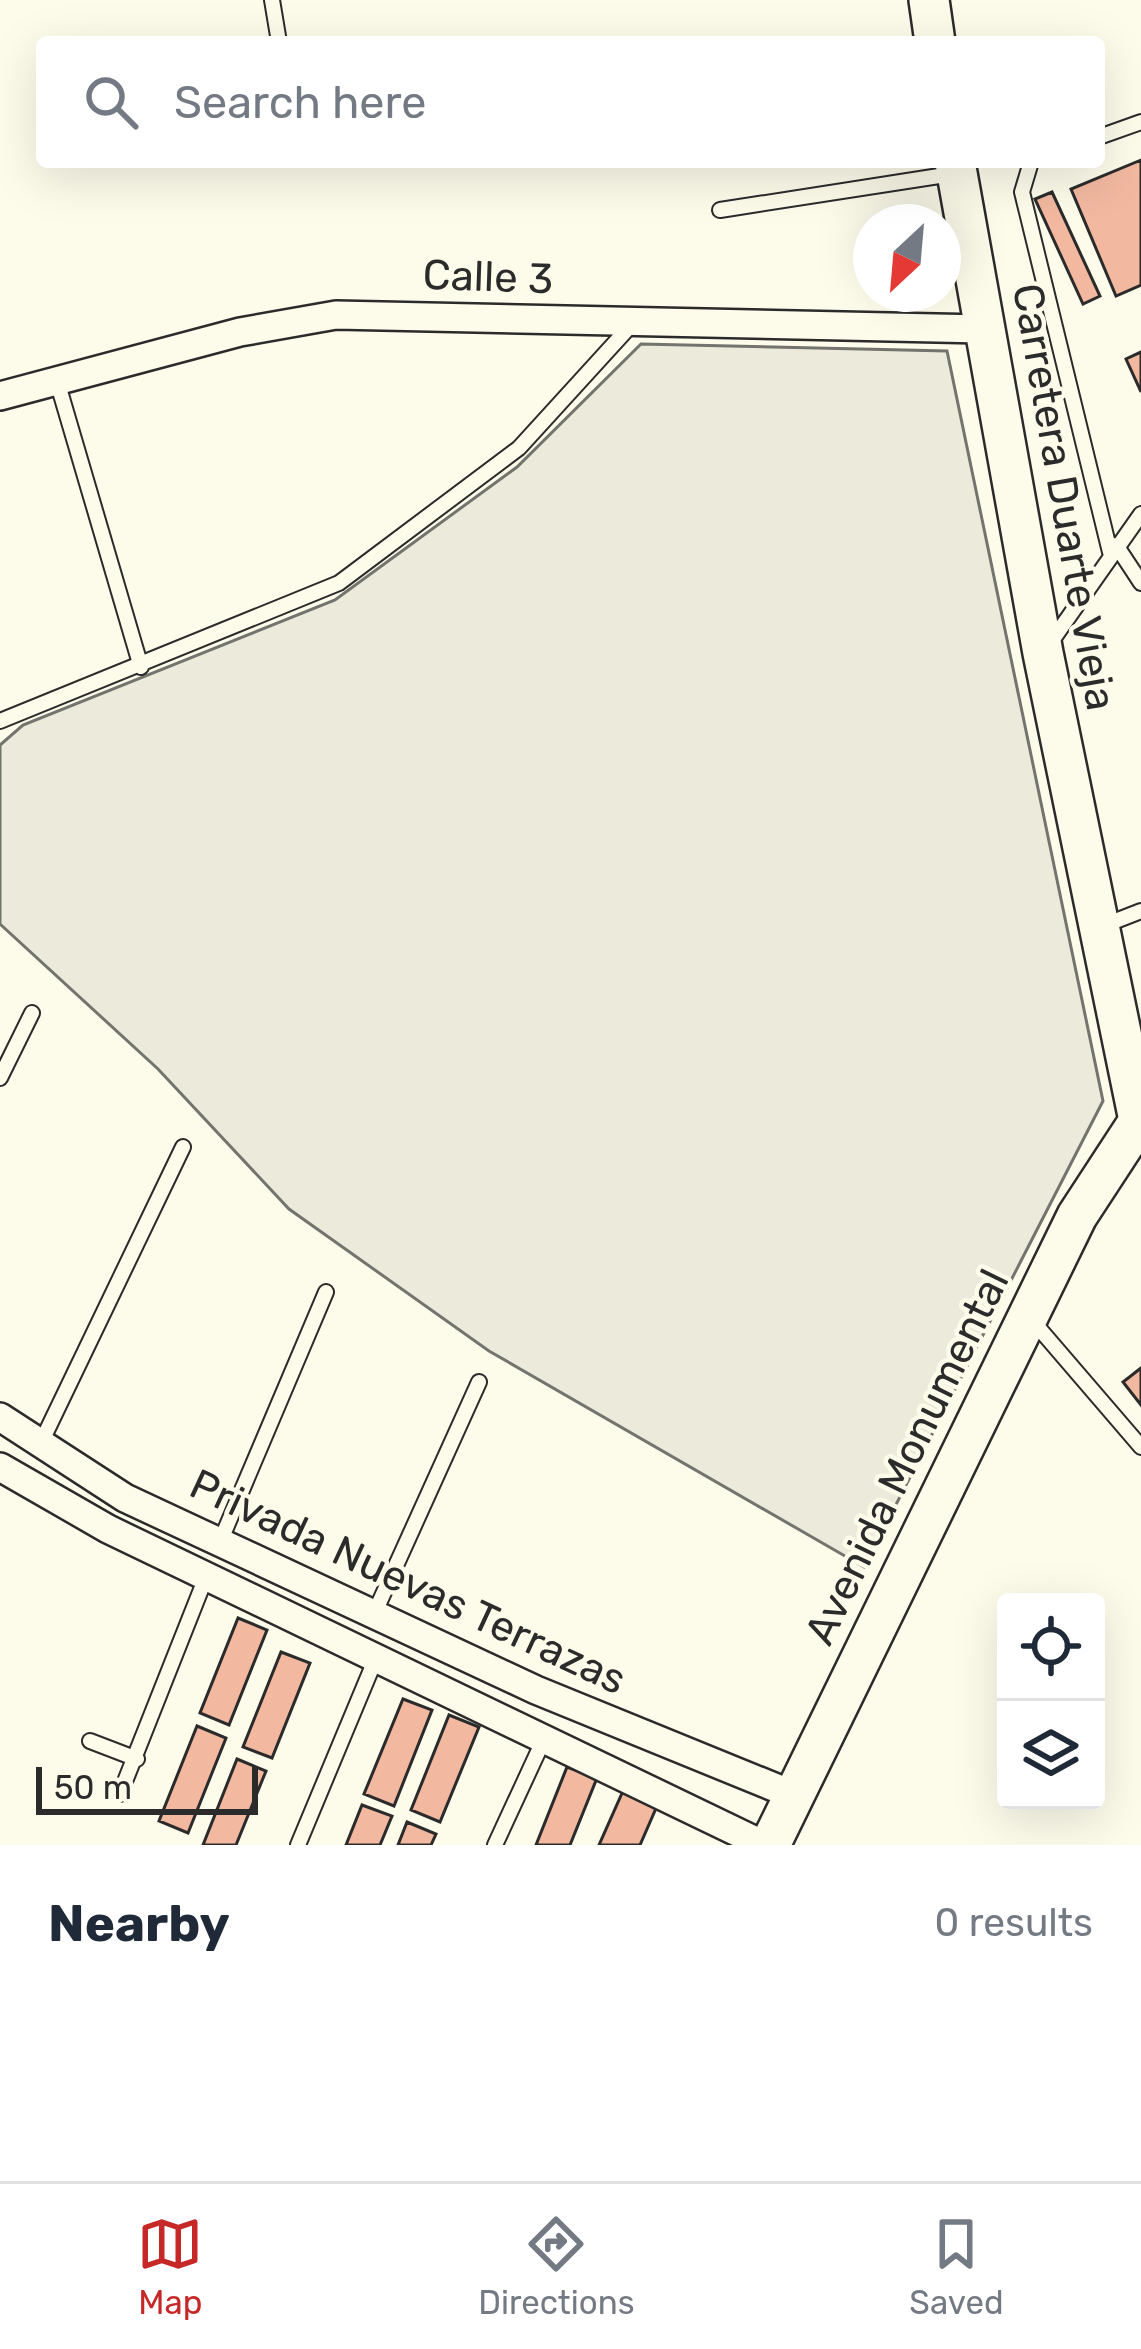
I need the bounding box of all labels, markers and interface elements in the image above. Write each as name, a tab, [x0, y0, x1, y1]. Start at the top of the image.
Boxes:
search box	[36, 36, 1105, 168]
icon: search	[78, 69, 144, 135]
text: Search here	[174, 76, 426, 129]
north arrow	[853, 204, 961, 312]
street label: Calle 3	[422, 250, 554, 304]
street label: Carretera Duarte Vieja	[1002, 280, 1126, 714]
street label: Avenida Monumental	[794, 1261, 1020, 1653]
street label: Privada Nuevas Terrazas	[182, 1459, 634, 1705]
map controls	[997, 1593, 1105, 1809]
button: locate	[997, 1593, 1105, 1701]
button: layers	[997, 1701, 1105, 1809]
scale bar	[36, 1761, 258, 1814]
text: 50 m	[54, 1768, 132, 1807]
text: Nearby	[48, 1893, 230, 1954]
text: 0 results	[934, 1900, 1093, 1946]
tab: Map	[137, 2211, 203, 2322]
tab: Directions	[478, 2211, 635, 2322]
tab: Saved	[909, 2211, 1004, 2322]

